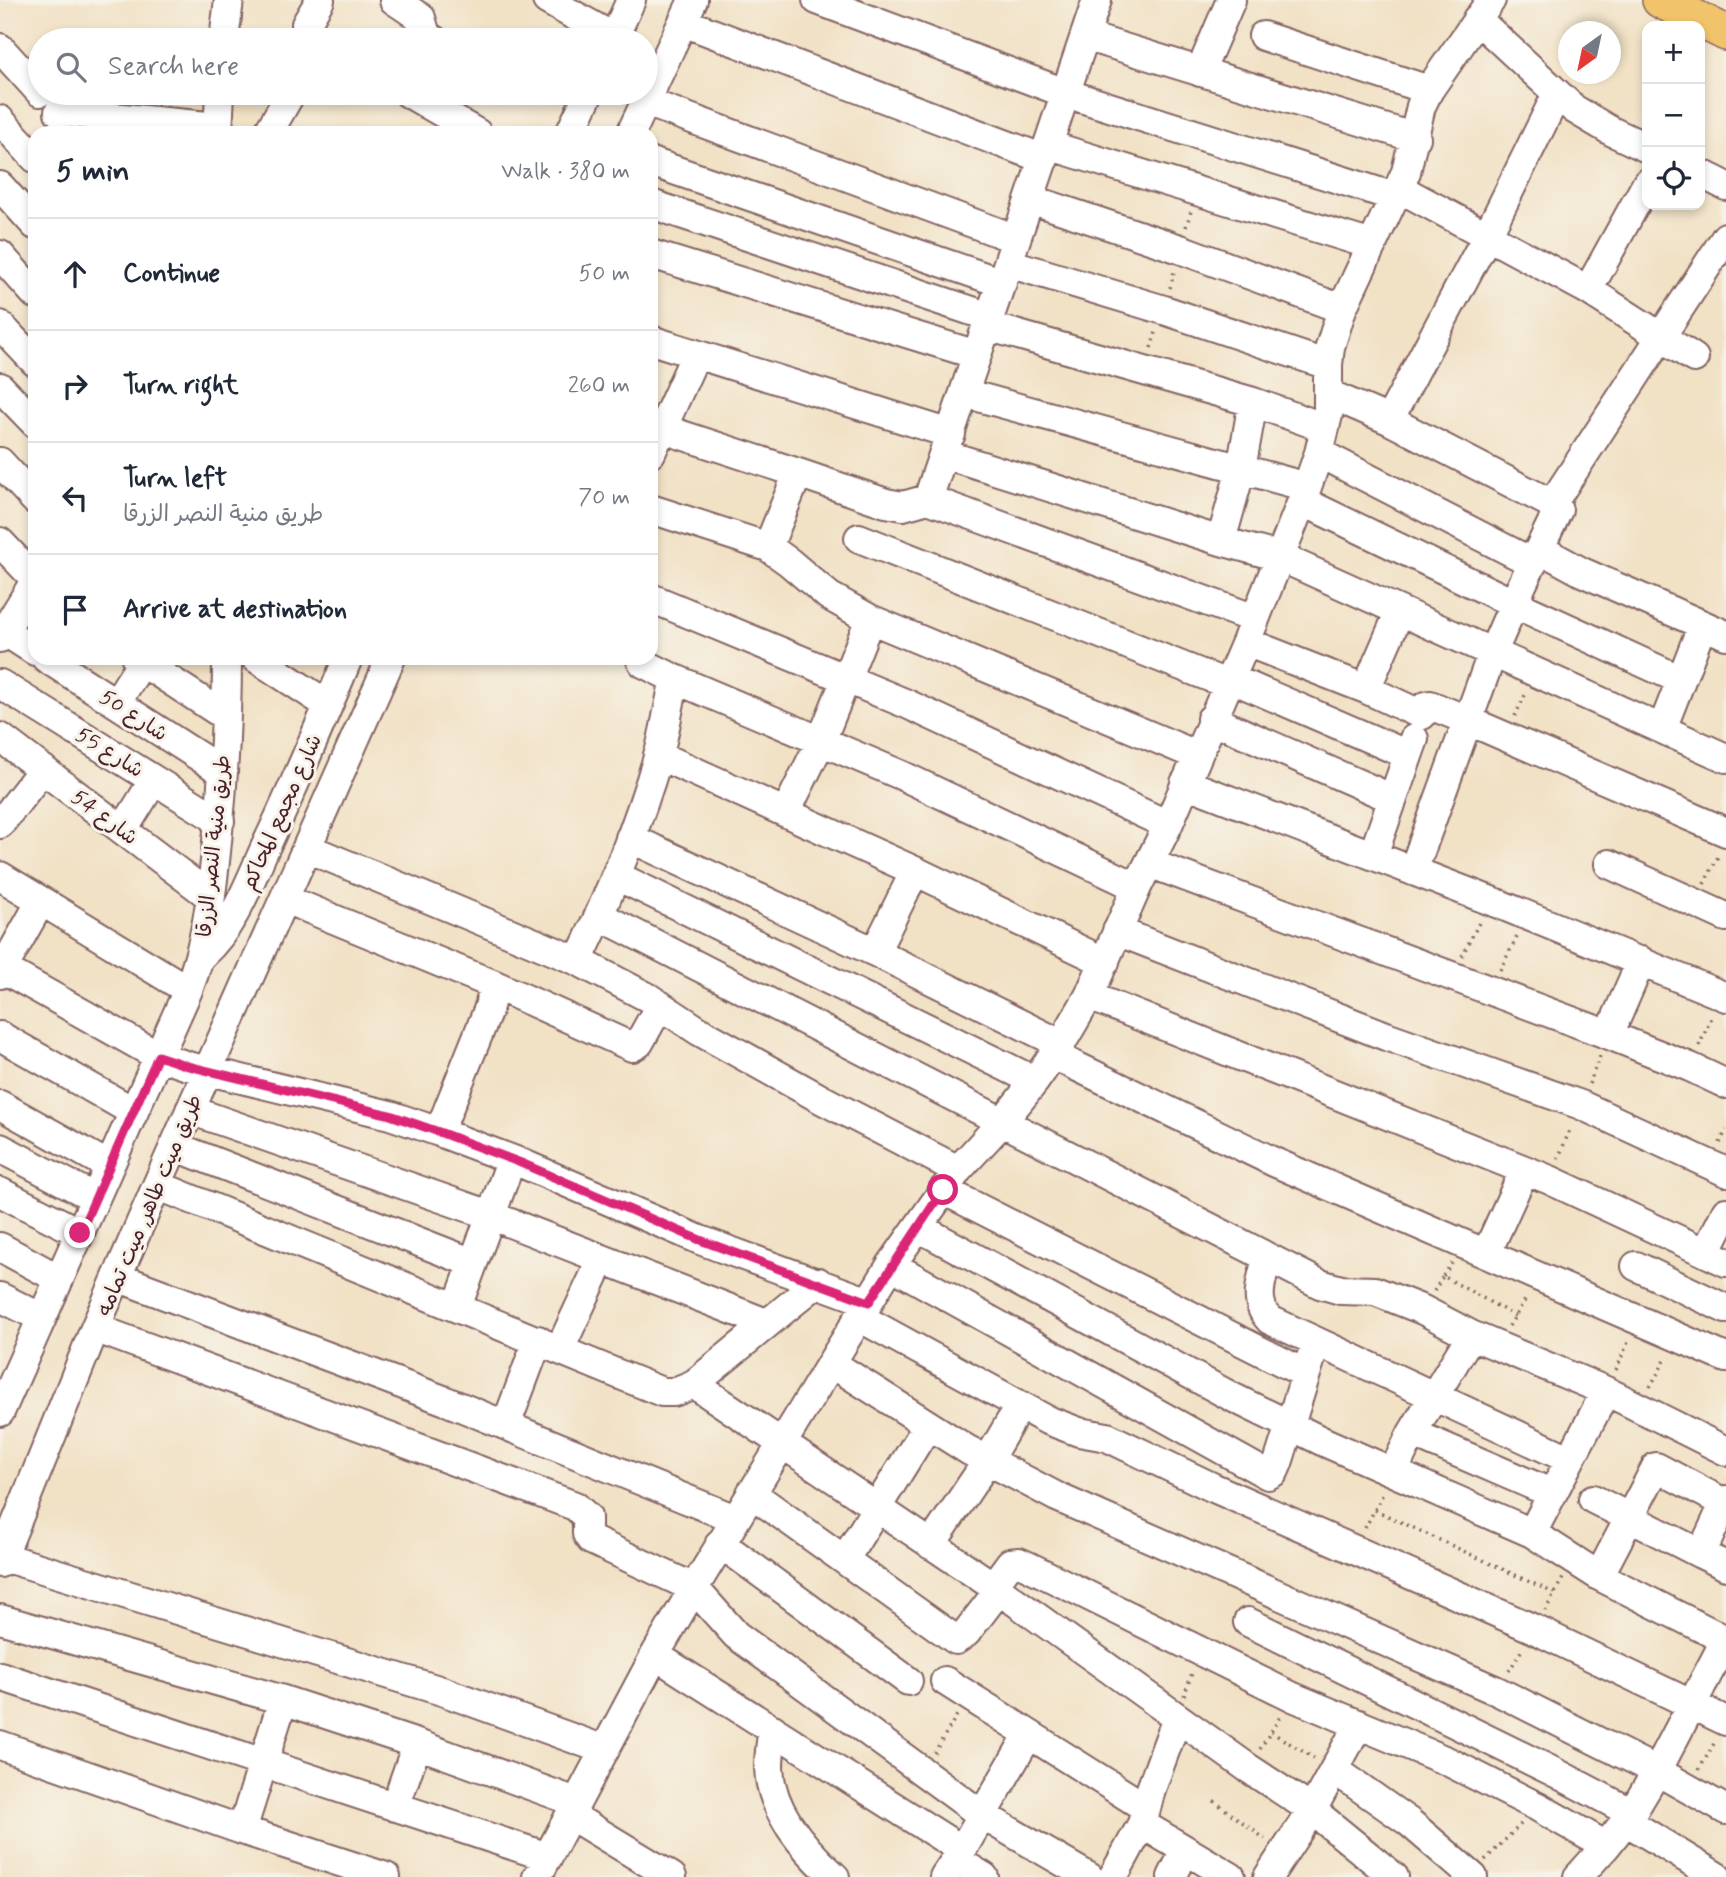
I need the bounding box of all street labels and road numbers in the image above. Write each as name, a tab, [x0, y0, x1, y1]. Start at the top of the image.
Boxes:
street label: شارع 50	[94, 683, 173, 748]
street label: شارع 55	[70, 721, 149, 785]
street label: شارع مجمع المحاكم	[235, 730, 330, 895]
street label: طريق منية النصر الزرقا	[191, 754, 237, 939]
street label: شارع 54	[65, 784, 143, 852]
street label: طريق ميت طاهر, ميت تمامه	[90, 1090, 209, 1321]

